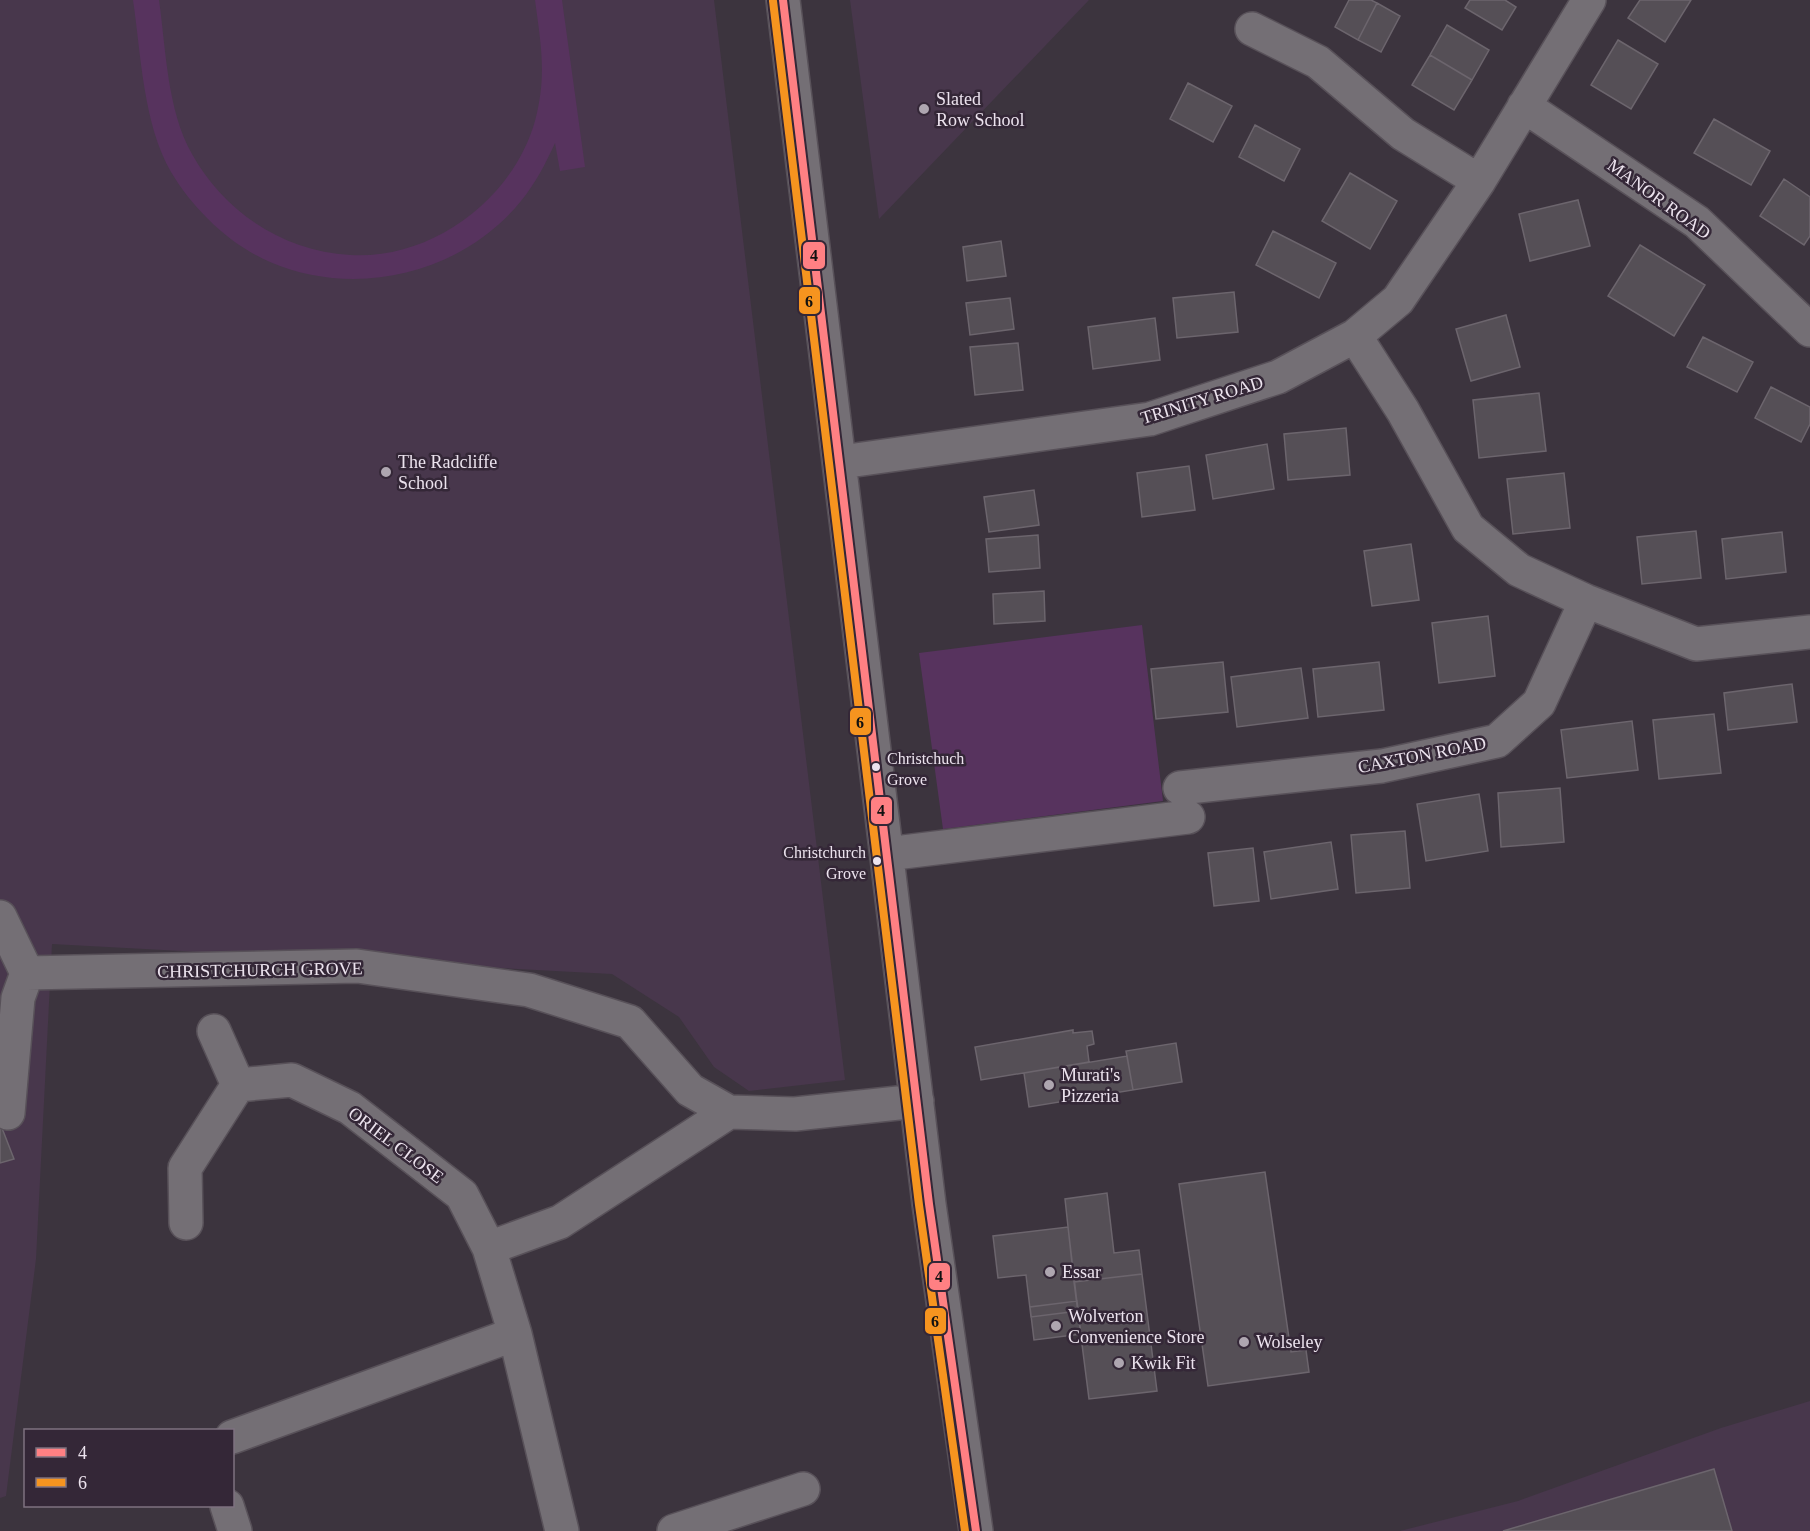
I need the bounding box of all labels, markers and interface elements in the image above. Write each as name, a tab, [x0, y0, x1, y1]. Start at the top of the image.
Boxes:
place label: Slated Row School	[936, 89, 1025, 130]
marker: Slated Row School	[917, 102, 931, 116]
street label: MANOR ROAD	[1604, 155, 1714, 243]
line badge: 4	[802, 241, 826, 270]
text: 4	[810, 247, 818, 264]
line badge: 6	[798, 286, 821, 315]
text: 6	[805, 293, 813, 310]
street label: TRINITY ROAD	[1138, 372, 1266, 428]
place label: The Radcliffe School	[398, 452, 497, 493]
marker: The Radcliffe School	[379, 465, 393, 479]
line badge: 6	[849, 707, 872, 736]
text: 6	[856, 714, 864, 731]
street label: CAXTON ROAD	[1356, 733, 1488, 777]
place label: Christchuch Grove	[887, 750, 964, 788]
marker: Christchuch Grove	[870, 761, 882, 773]
line badge: 4	[870, 796, 893, 825]
text: 4	[877, 802, 885, 819]
place label: Christchurch Grove	[783, 844, 866, 882]
marker: Christchurch Grove	[871, 855, 883, 867]
street label: CHRISTCHURCH GROVE	[157, 958, 363, 982]
place label: Murati's Pizzeria	[1061, 1065, 1120, 1106]
marker: Murati's Pizzeria	[1042, 1078, 1056, 1092]
street label: ORIEL CLOSE	[345, 1103, 447, 1187]
line badge: 4	[928, 1262, 951, 1291]
place label: Essar	[1062, 1262, 1101, 1282]
marker: Essar	[1043, 1265, 1057, 1279]
text: 4	[935, 1268, 943, 1285]
place label: Wolverton Convenience Store	[1068, 1306, 1204, 1347]
line badge: 6	[924, 1307, 947, 1335]
text: 6	[931, 1313, 939, 1330]
marker: Wolverton Convenience Store	[1049, 1319, 1063, 1333]
place label: Wolseley	[1256, 1332, 1323, 1352]
marker: Wolseley	[1237, 1335, 1251, 1349]
place label: Kwik Fit	[1131, 1353, 1196, 1373]
marker: Kwik Fit	[1112, 1356, 1126, 1370]
legend	[24, 1429, 234, 1507]
text: 4	[78, 1443, 87, 1463]
text: 6	[78, 1473, 87, 1493]

